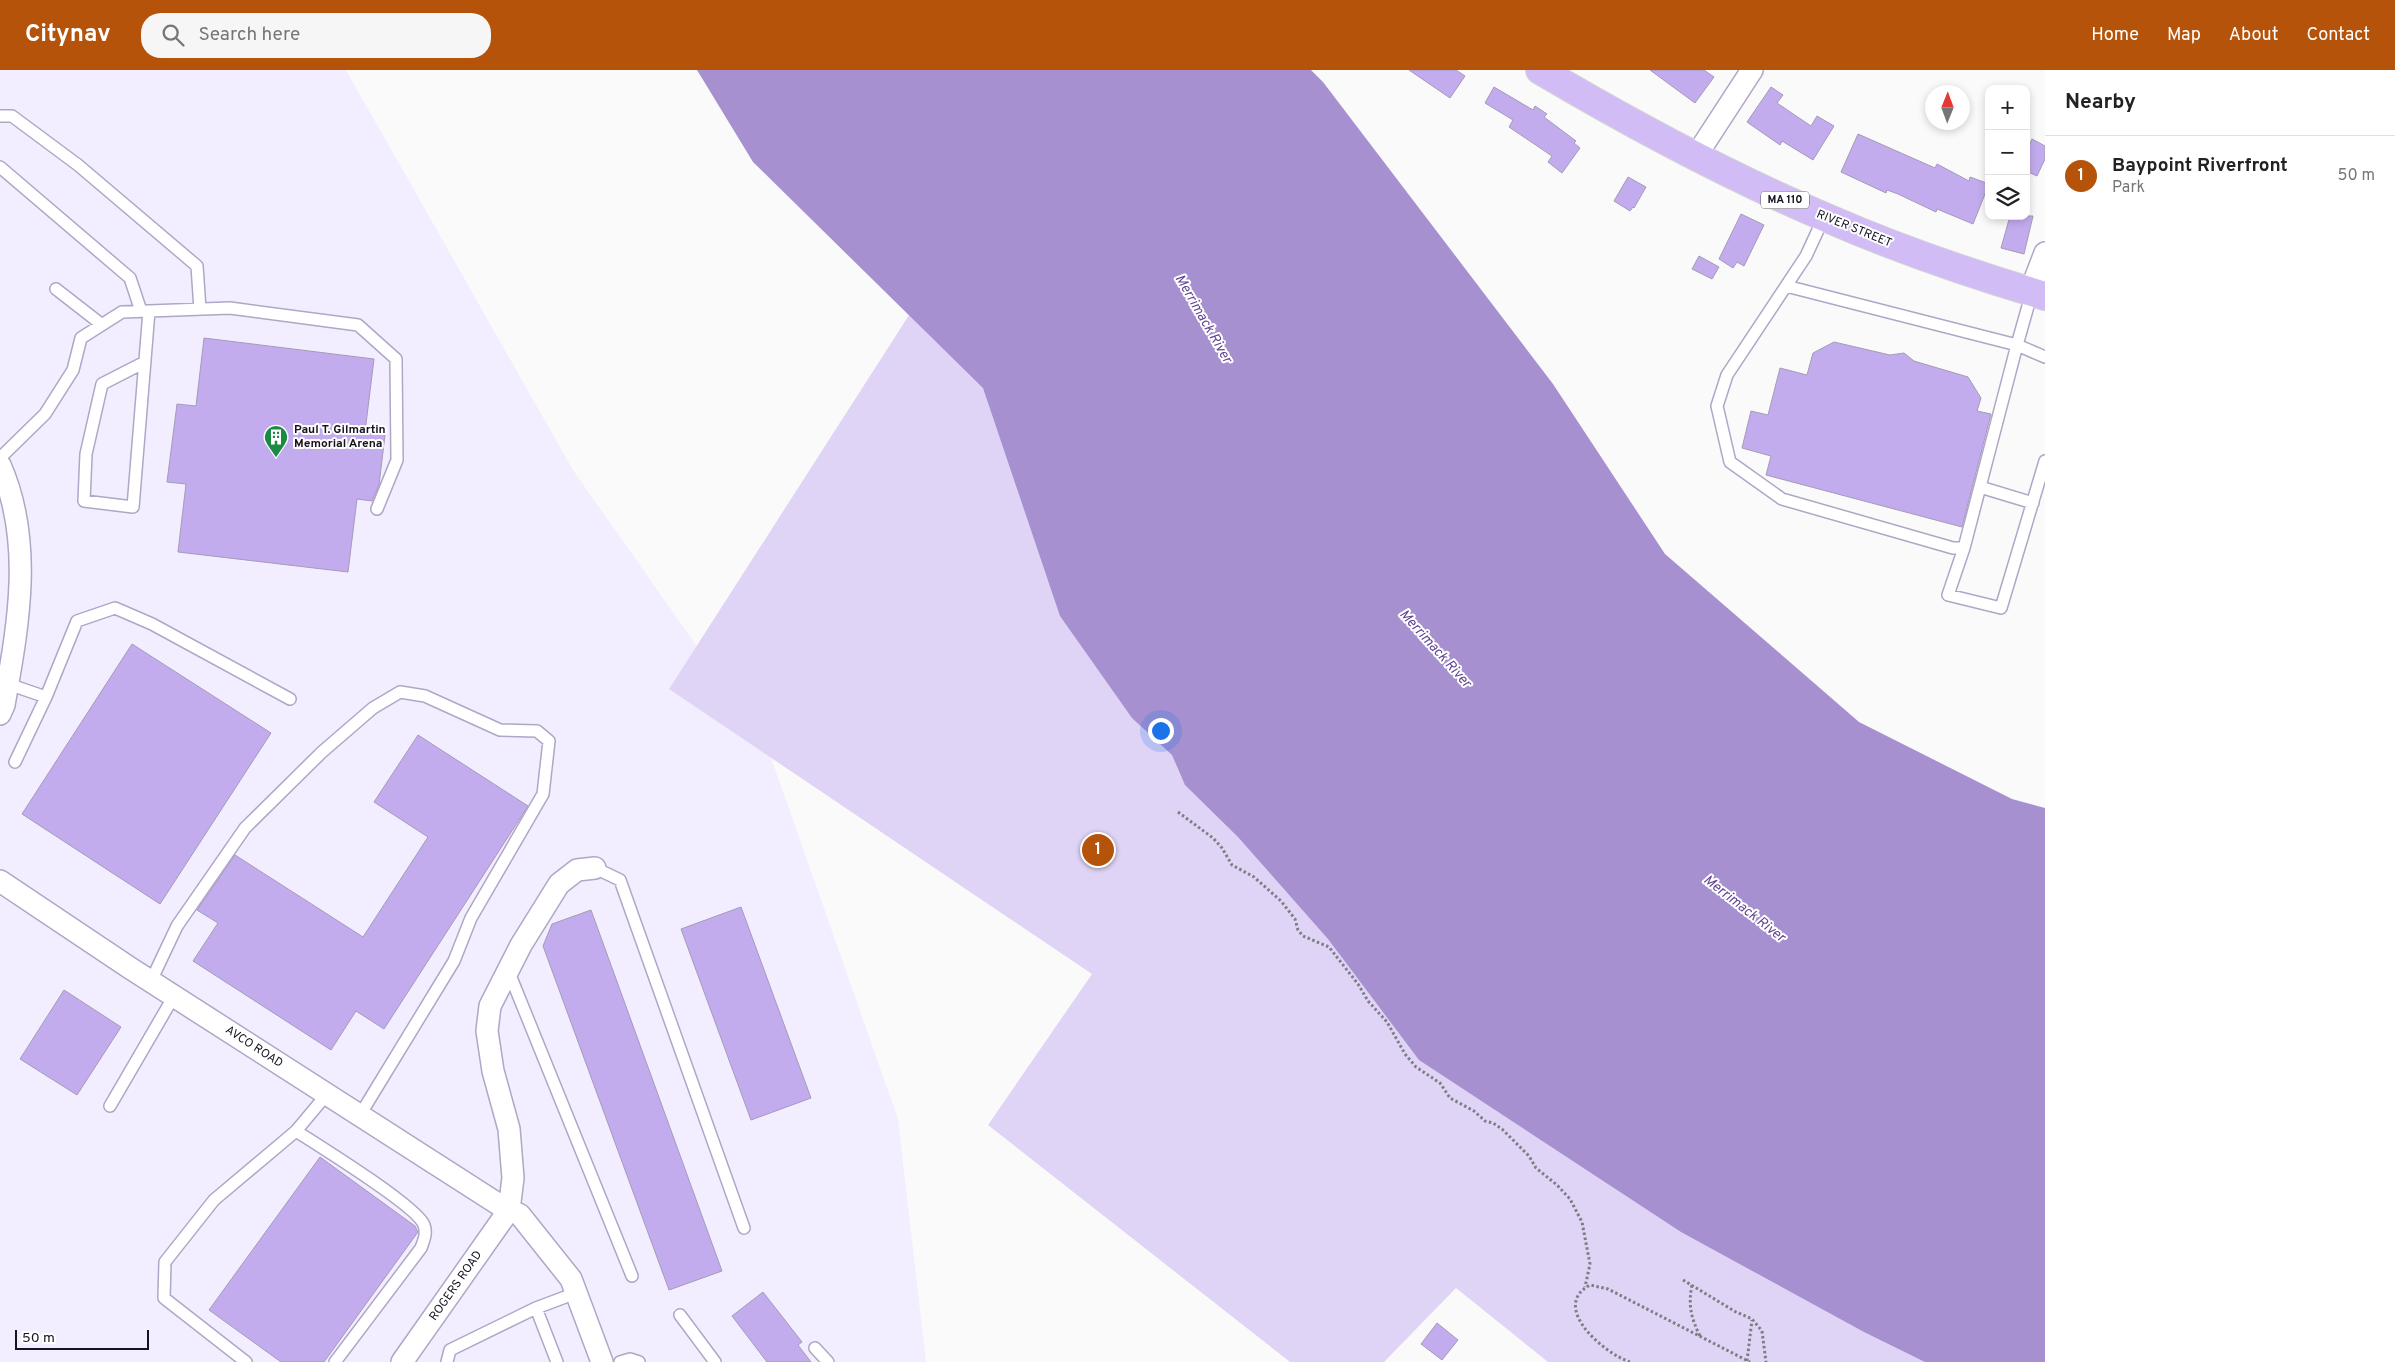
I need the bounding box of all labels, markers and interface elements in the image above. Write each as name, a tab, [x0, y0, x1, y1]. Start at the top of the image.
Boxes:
search box	[141, 13, 491, 58]
text: Citynav	[25, 20, 111, 50]
icon: search	[159, 21, 187, 49]
text: Search here	[199, 23, 300, 47]
text: Home	[2091, 24, 2139, 47]
text: Map	[2167, 24, 2201, 47]
text: About	[2229, 24, 2278, 47]
text: Contact	[2306, 24, 2370, 47]
north arrow	[1925, 85, 1970, 130]
map controls	[1985, 85, 2030, 220]
button: +	[1985, 85, 2030, 130]
text: Nearby	[2065, 89, 2136, 116]
button: −	[1985, 130, 2030, 175]
text: Baypoint Riverfront	[2112, 154, 2288, 178]
text: 1	[2078, 166, 2084, 186]
text: 50 m	[2338, 166, 2375, 186]
button: layers	[1985, 175, 2030, 220]
text: Park	[2112, 178, 2145, 198]
road number: MA 110	[1761, 192, 1809, 208]
street label: RIVER STREET	[1814, 207, 1894, 251]
water label: Merrimack River	[1171, 272, 1236, 368]
place label: Paul T. Gilmartin Memorial Arena	[294, 422, 386, 452]
building icon: Paul T. Gilmartin Memorial Arena	[263, 424, 289, 458]
water label: Merrimack River	[1395, 606, 1476, 693]
your location	[1148, 718, 1174, 744]
pin: 1	[1082, 831, 1114, 869]
water label: Merrimack River	[1700, 872, 1790, 947]
street label: AVCO ROAD	[222, 1022, 286, 1072]
street label: ROGERS ROAD	[426, 1248, 486, 1324]
scale bar	[15, 1327, 149, 1350]
text: 50 m	[22, 1330, 55, 1347]

